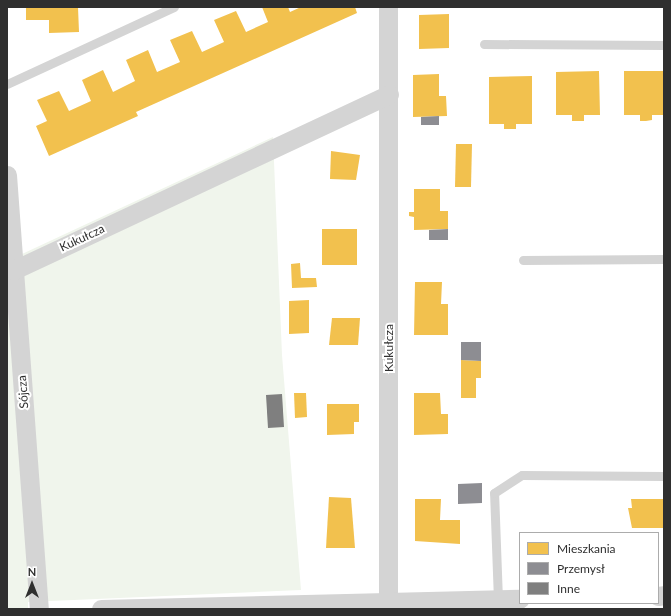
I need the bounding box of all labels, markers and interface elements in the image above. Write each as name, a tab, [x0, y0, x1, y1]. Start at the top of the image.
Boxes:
street label: Kukułcza	[57, 221, 107, 255]
street label: Kukułcza	[382, 324, 396, 372]
street label: Sójcza	[15, 375, 31, 409]
legend	[519, 532, 659, 604]
text: Mieszkania	[557, 541, 616, 556]
text: Przemysł	[557, 561, 605, 576]
north arrow	[12, 564, 52, 604]
text: N	[28, 565, 36, 578]
text: Inne	[557, 581, 580, 596]

